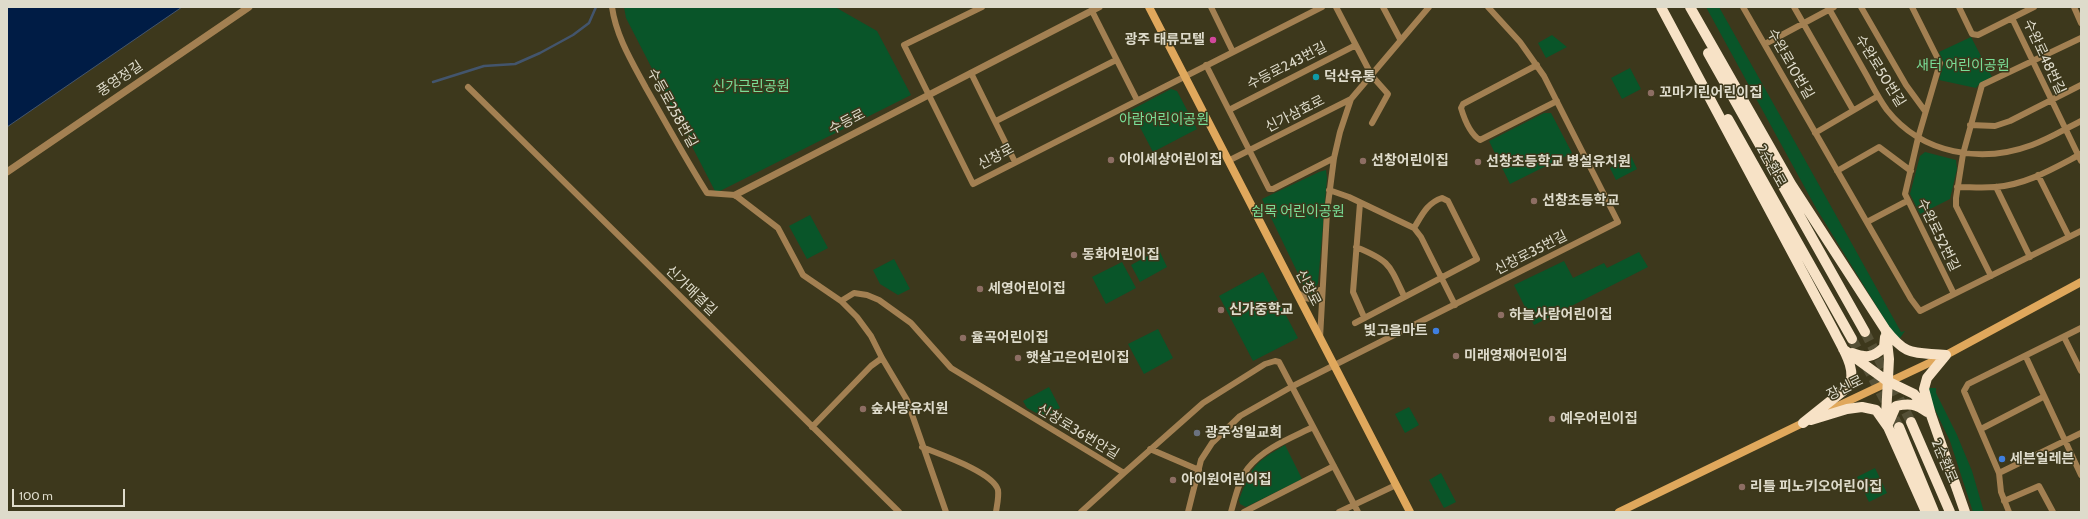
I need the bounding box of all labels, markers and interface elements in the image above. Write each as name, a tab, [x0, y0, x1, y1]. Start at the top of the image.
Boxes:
street label: 수완로48번길	[2019, 17, 2069, 97]
street label: 수완로10번길	[1763, 26, 1817, 102]
place label: 광주 태류모텔	[1125, 32, 1205, 48]
street label: 수완로50번길	[1851, 32, 1909, 110]
marker: 광주 태류모텔	[1208, 35, 1218, 45]
street label: 수등로243번길	[1244, 39, 1330, 93]
street label: 풍영정길	[94, 58, 146, 100]
park label: 새터 어린이공원	[1916, 58, 2010, 74]
street label: 수등로258번길	[643, 66, 701, 150]
place label: 덕산유통	[1324, 69, 1376, 85]
marker: 덕산유통	[1311, 72, 1321, 82]
park label: 신가근린공원	[712, 79, 790, 95]
place label: 꼬마기린어린이집	[1659, 85, 1762, 101]
marker: 꼬마기린어린이집	[1646, 88, 1656, 98]
street label: 신가삼효로	[1262, 92, 1328, 136]
street label: 수등로	[826, 106, 868, 138]
park label: 아람어린이공원	[1119, 112, 1209, 128]
street label: 신창로	[975, 141, 1017, 173]
street label: 2순환로	[1753, 142, 1789, 190]
place label: 아이세상어린이집	[1119, 152, 1222, 168]
place label: 선창어린이집	[1371, 153, 1448, 169]
place label: 선창초등학교 병설유치원	[1486, 154, 1631, 170]
marker: 아이세상어린이집	[1106, 155, 1116, 165]
marker: 선창어린이집	[1358, 156, 1368, 166]
marker: 선창초등학교 병설유치원	[1473, 157, 1483, 167]
place label: 선창초등학교	[1542, 193, 1619, 209]
marker: 선창초등학교	[1529, 196, 1539, 206]
street label: 수완로52번길	[1913, 196, 1963, 274]
park label: 쉼목 어린이공원	[1251, 204, 1345, 220]
street label: 신창로35번길	[1492, 227, 1570, 279]
place label: 동화어린이집	[1082, 247, 1159, 263]
marker: 동화어린이집	[1069, 250, 1079, 260]
street label: 신가매결길	[662, 263, 720, 319]
street label: 신창로	[1292, 267, 1324, 309]
place label: 세영어린이집	[988, 281, 1065, 297]
marker: 세영어린이집	[975, 284, 985, 294]
place label: 신가중학교	[1229, 302, 1293, 318]
marker: 신가중학교	[1216, 305, 1226, 315]
place label: 하늘사람어린이집	[1509, 307, 1612, 323]
marker: 하늘사람어린이집	[1496, 310, 1506, 320]
place label: 빛고을마트	[1364, 323, 1428, 339]
marker: 빛고을마트	[1431, 326, 1441, 336]
place label: 율곡어린이집	[971, 330, 1048, 346]
marker: 율곡어린이집	[958, 333, 968, 343]
place label: 미래영재어린이집	[1464, 348, 1567, 364]
place label: 햇살고은어린이집	[1026, 350, 1129, 366]
marker: 미래영재어린이집	[1451, 351, 1461, 361]
marker: 햇살고은어린이집	[1013, 353, 1023, 363]
street label: 장신로	[1824, 372, 1866, 404]
place label: 숲사랑유치원	[871, 401, 948, 417]
street label: 신창로36번안길	[1034, 401, 1122, 463]
marker: 숲사랑유치원	[858, 404, 868, 414]
place label: 예우어린이집	[1560, 411, 1637, 427]
marker: 예우어린이집	[1547, 414, 1557, 424]
place label: 광주성일교회	[1205, 425, 1282, 441]
marker: 광주성일교회	[1192, 428, 1202, 438]
street label: 2순환로	[1927, 437, 1961, 485]
place label: 세븐일레븐	[2010, 451, 2074, 467]
marker: 세븐일레븐	[1997, 454, 2007, 464]
place label: 아이원어린이집	[1181, 472, 1271, 488]
marker: 아이원어린이집	[1168, 475, 1178, 485]
place label: 리틀 피노키오어린이집	[1750, 479, 1882, 495]
scale bar	[14, 481, 127, 507]
marker: 리틀 피노키오어린이집	[1737, 482, 1747, 492]
text: 100 m	[19, 488, 53, 503]

